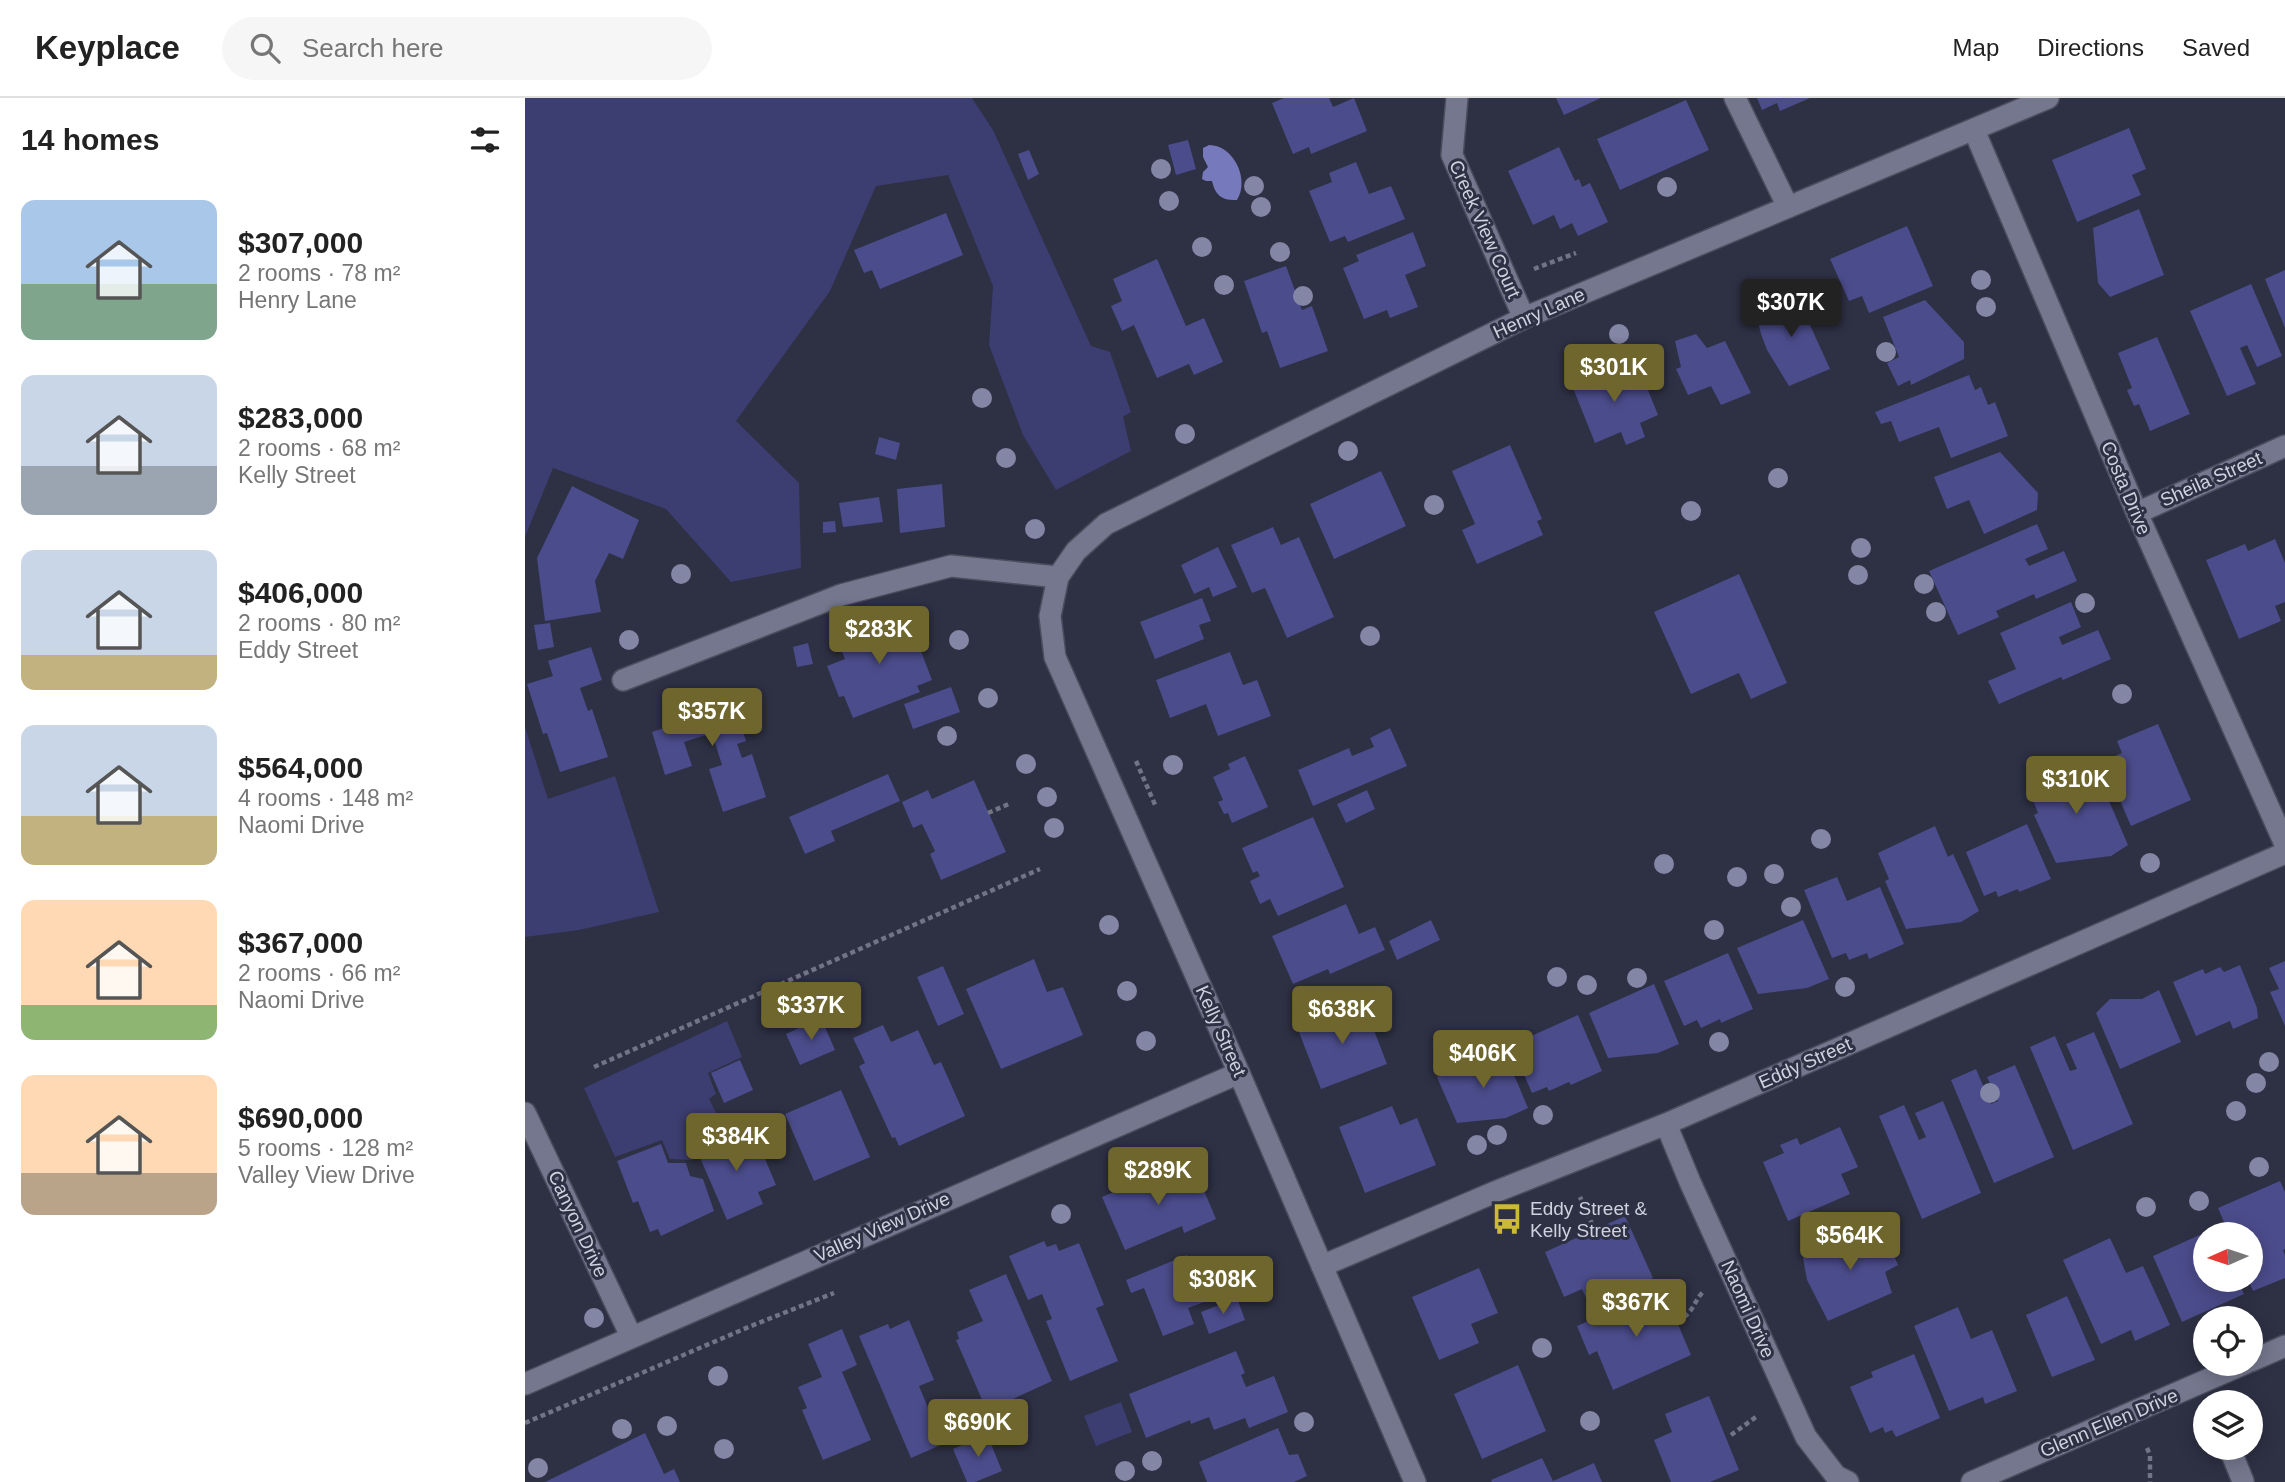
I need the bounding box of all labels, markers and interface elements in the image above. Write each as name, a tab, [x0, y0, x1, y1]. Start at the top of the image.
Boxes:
search box	[222, 17, 712, 80]
text: Keyplace	[35, 29, 180, 66]
icon: search	[246, 29, 284, 67]
text: Search here	[302, 33, 444, 63]
text: Map	[1953, 34, 1999, 61]
text: Directions	[2037, 34, 2144, 61]
text: Saved	[2182, 34, 2250, 61]
icon: filters	[466, 121, 504, 159]
text: 14 homes	[21, 123, 159, 156]
street label: Creek View Court	[1445, 157, 1525, 302]
text: $307,000	[238, 226, 363, 259]
icon: home	[77, 228, 161, 312]
text: 2 rooms · 78 m²	[238, 260, 400, 286]
pin: $307K	[1742, 280, 1840, 339]
street label: Henry Lane	[1490, 283, 1588, 343]
text: Henry Lane	[238, 287, 357, 313]
text: $307K	[1757, 289, 1825, 315]
pin: $301K	[1565, 344, 1663, 404]
text: $301K	[1580, 354, 1648, 380]
text: $283,000	[238, 401, 363, 434]
icon: home	[77, 403, 161, 487]
text: 2 rooms · 68 m²	[238, 435, 400, 461]
street label: Costa Drive	[2097, 438, 2155, 538]
street label: Sheila Street	[2157, 447, 2266, 511]
text: Kelly Street	[238, 462, 356, 488]
text: $406,000	[238, 576, 363, 609]
icon: home	[77, 578, 161, 662]
pin: $283K	[830, 606, 928, 666]
text: 2 rooms · 80 m²	[238, 610, 400, 636]
text: $283K	[845, 616, 913, 642]
text: Eddy Street	[238, 637, 358, 663]
pin: $357K	[663, 688, 761, 748]
text: $357K	[678, 698, 746, 724]
text: $564,000	[238, 751, 363, 784]
icon: home	[77, 753, 161, 837]
pin: $310K	[2027, 756, 2125, 816]
text: $310K	[2042, 766, 2110, 792]
text: 4 rooms · 148 m²	[238, 785, 413, 811]
text: Naomi Drive	[238, 812, 365, 838]
text: $367,000	[238, 926, 363, 959]
icon: home	[77, 928, 161, 1012]
text: 2 rooms · 66 m²	[238, 960, 400, 986]
pin: $337K	[762, 982, 860, 1042]
street label: Kelly Street	[1192, 982, 1251, 1080]
pin: $638K	[1293, 986, 1391, 1046]
text: Naomi Drive	[238, 987, 365, 1013]
text: $337K	[777, 992, 845, 1018]
text: $638K	[1308, 996, 1376, 1022]
pin: $406K	[1434, 1030, 1532, 1090]
street label: Eddy Street	[1755, 1033, 1855, 1093]
text: $406K	[1449, 1040, 1517, 1066]
text: $690,000	[238, 1101, 363, 1134]
icon: home	[77, 1103, 161, 1187]
pin: $384K	[687, 1114, 785, 1173]
text: $384K	[702, 1123, 770, 1149]
text: 5 rooms · 128 m²	[238, 1135, 413, 1161]
pin: $289K	[1109, 1148, 1207, 1207]
text: $289K	[1124, 1157, 1192, 1183]
text: Valley View Drive	[238, 1162, 415, 1188]
street label: Canyon Drive	[544, 1167, 612, 1281]
street label: Valley View Drive	[811, 1188, 953, 1266]
place label: Eddy Street & Kelly Street	[1530, 1198, 1648, 1241]
bus stop icon: Eddy Street & Kelly Street	[1490, 1202, 1524, 1236]
pin: $564K	[1801, 1212, 1899, 1272]
text: $564K	[1816, 1222, 1884, 1248]
north arrow	[2193, 1222, 2263, 1292]
map controls	[2193, 1222, 2263, 1460]
pin: $308K	[1174, 1256, 1272, 1316]
street label: Naomi Drive	[1717, 1257, 1779, 1361]
text: $308K	[1189, 1266, 1257, 1292]
pin: $367K	[1587, 1280, 1685, 1339]
text: $367K	[1602, 1289, 1670, 1315]
button: locate	[2193, 1306, 2263, 1376]
street label: Glenn Ellen Drive	[2037, 1384, 2181, 1462]
button: layers	[2193, 1390, 2263, 1460]
pin: $690K	[929, 1400, 1027, 1459]
text: $690K	[944, 1409, 1012, 1435]

